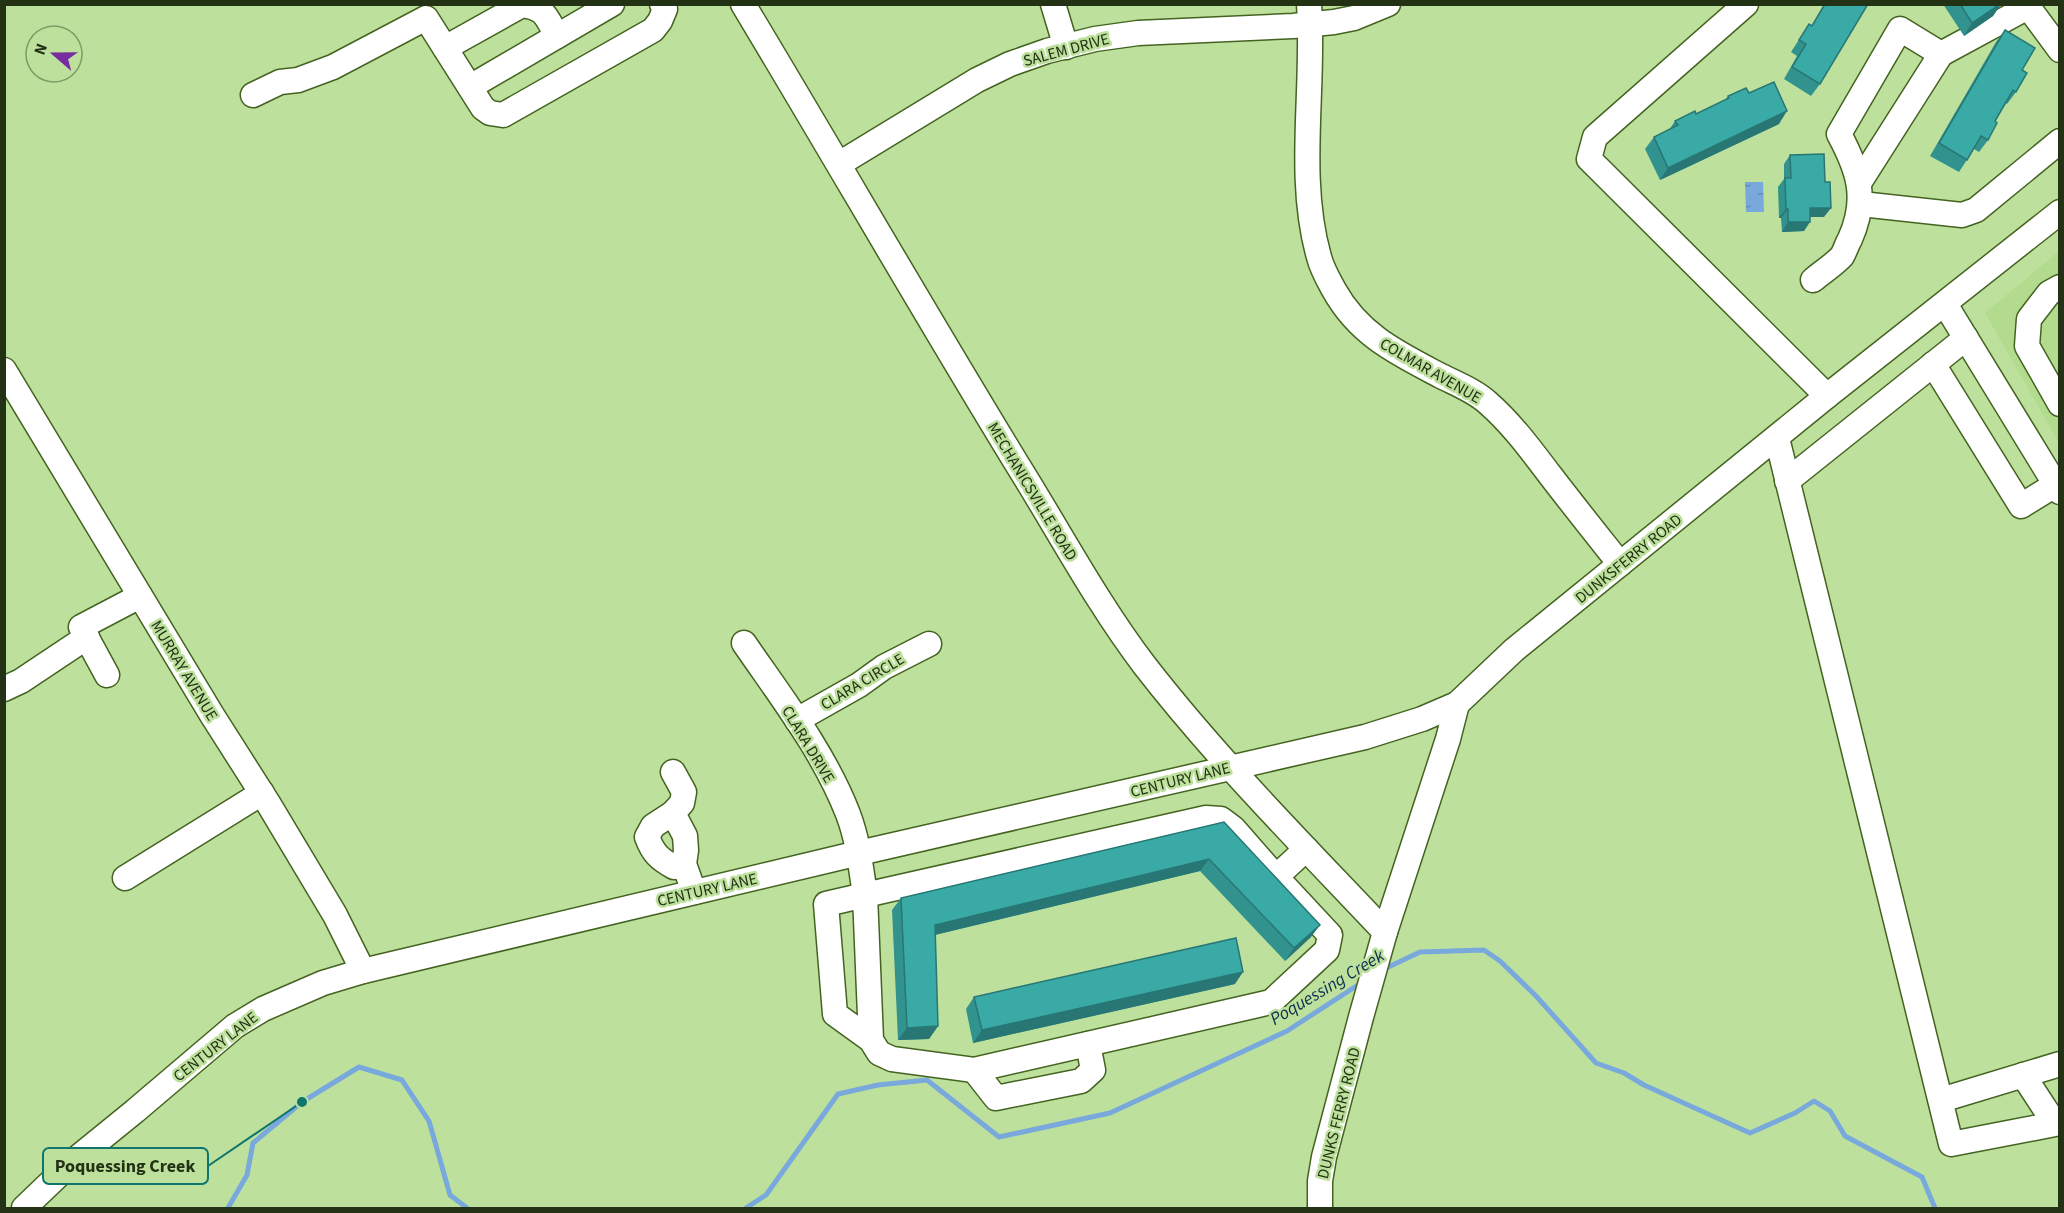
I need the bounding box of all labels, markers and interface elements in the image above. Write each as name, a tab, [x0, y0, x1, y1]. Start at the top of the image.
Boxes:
north arrow	[24, 24, 84, 84]
street label: SALEM DRIVE	[1021, 28, 1112, 72]
text: N	[29, 40, 53, 58]
street label: COLMAR AVENUE	[1376, 333, 1485, 409]
street label: MECHANICSVILLE ROAD	[982, 418, 1082, 565]
street label: DUNKSFERRY ROAD	[1571, 509, 1687, 609]
street label: MURRAY AVENUE	[145, 616, 223, 725]
street label: CLARA CIRCLE	[816, 648, 909, 716]
street label: CLARA DRIVE	[776, 702, 840, 787]
street label: CENTURY LANE	[1128, 757, 1232, 803]
street label: CENTURY LANE	[655, 868, 759, 912]
water label: Poquessing Creek	[1265, 943, 1390, 1032]
street label: CENTURY LANE	[169, 1007, 263, 1087]
street label: DUNKS FERRY ROAD	[1312, 1045, 1366, 1181]
callout: Poquessing Creek	[43, 1148, 208, 1184]
text: Poquessing Creek	[55, 1154, 195, 1179]

